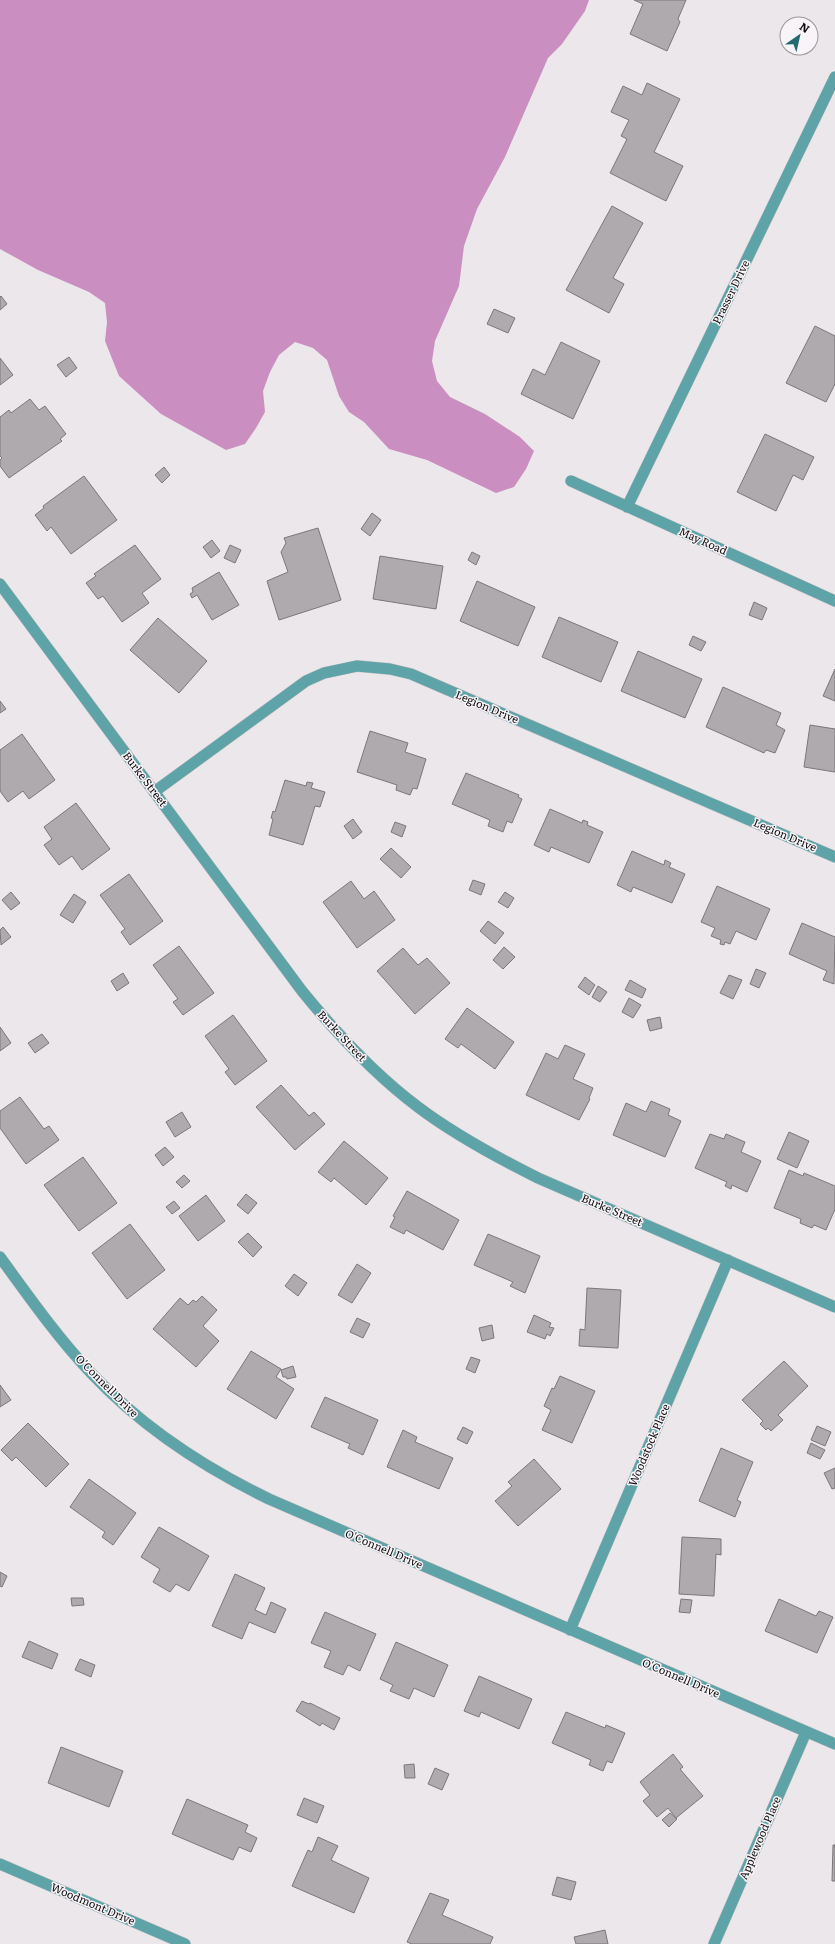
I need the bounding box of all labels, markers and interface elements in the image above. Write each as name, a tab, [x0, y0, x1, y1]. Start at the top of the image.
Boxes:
north arrow	[779, 16, 819, 56]
text: N	[797, 18, 813, 36]
street label: Prasser Drive	[708, 257, 753, 326]
street label: May Road	[677, 522, 730, 558]
street label: Legion Drive	[453, 686, 522, 727]
street label: Burke Street	[120, 748, 172, 810]
street label: Legion Drive	[751, 814, 820, 855]
street label: Burke Street	[315, 1006, 371, 1065]
street label: Burke Street	[579, 1189, 646, 1229]
street label: O'Connell Drive	[73, 1350, 143, 1420]
street label: Woodstock Place	[624, 1401, 673, 1488]
street label: O'Connell Drive	[343, 1525, 426, 1572]
street label: O'Connell Drive	[640, 1654, 723, 1701]
street label: Applewood Place	[734, 1793, 784, 1882]
street label: Woodmont Drive	[49, 1878, 138, 1928]

